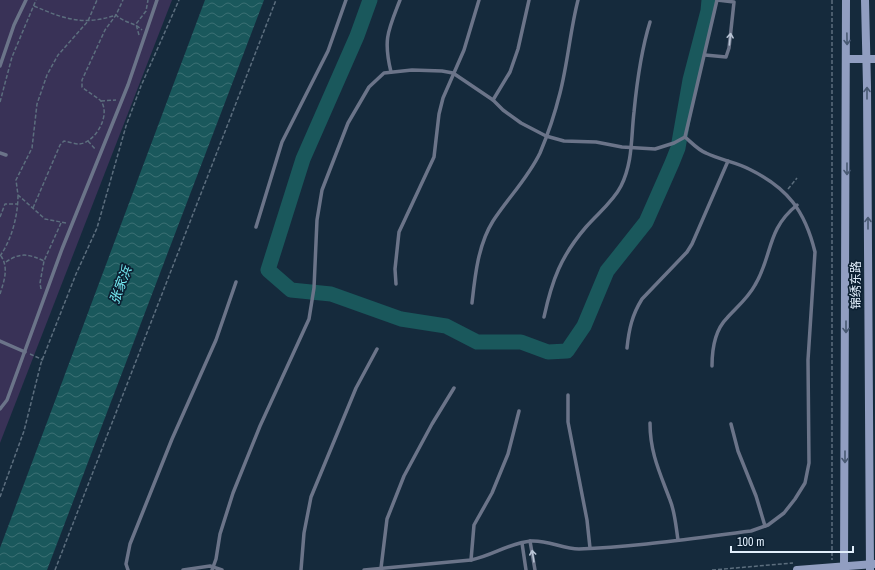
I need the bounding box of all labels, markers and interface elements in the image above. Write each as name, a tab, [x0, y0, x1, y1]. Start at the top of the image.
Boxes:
one-way arrow	[843, 32, 851, 45]
one-way arrow	[726, 33, 734, 46]
one-way arrow	[863, 87, 871, 100]
one-way arrow	[843, 162, 850, 175]
one-way arrow	[864, 217, 872, 230]
street label: 锦绣东路	[848, 261, 864, 309]
water label: 张家浜	[106, 263, 136, 306]
one-way arrow	[842, 320, 850, 333]
one-way arrow	[841, 450, 849, 463]
scale bar	[731, 528, 853, 554]
text: 100 m	[737, 534, 764, 550]
one-way arrow	[528, 550, 536, 563]

